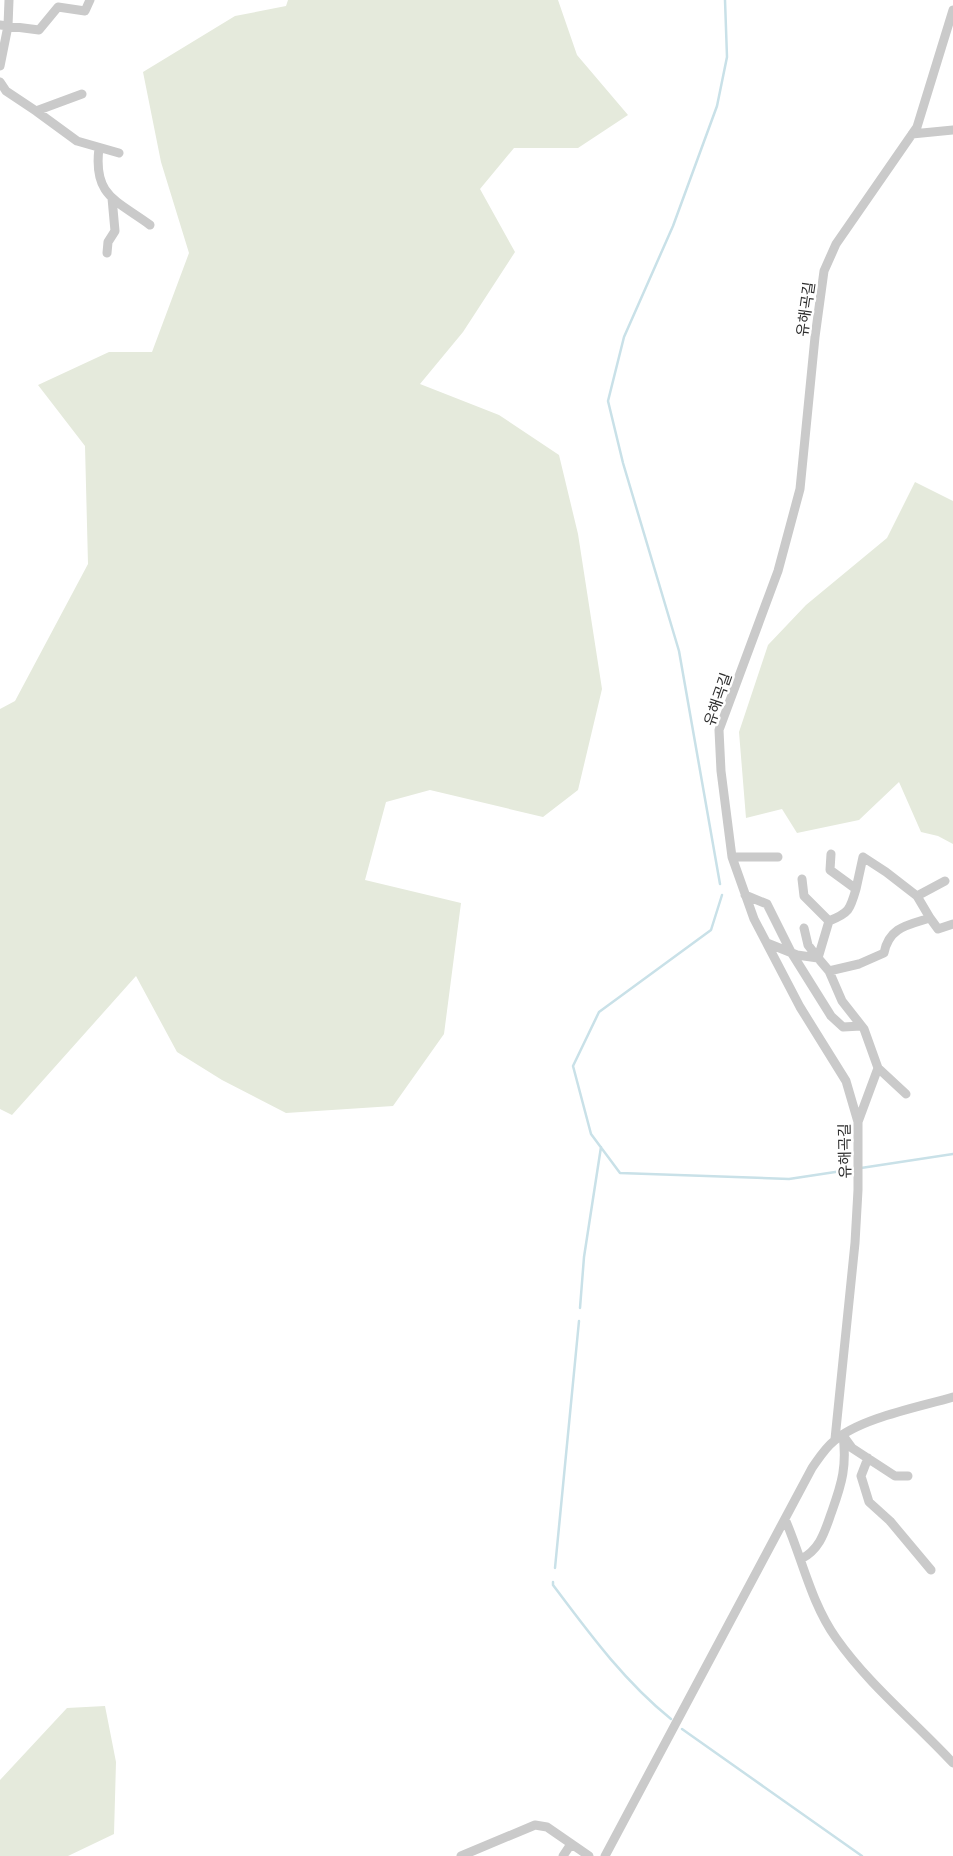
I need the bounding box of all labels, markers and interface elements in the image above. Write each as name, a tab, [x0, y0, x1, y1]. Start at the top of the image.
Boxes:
street label: 유해곡길	[792, 280, 818, 338]
street label: 유해곡길	[700, 670, 734, 728]
street label: 유해곡길	[835, 1123, 853, 1179]

